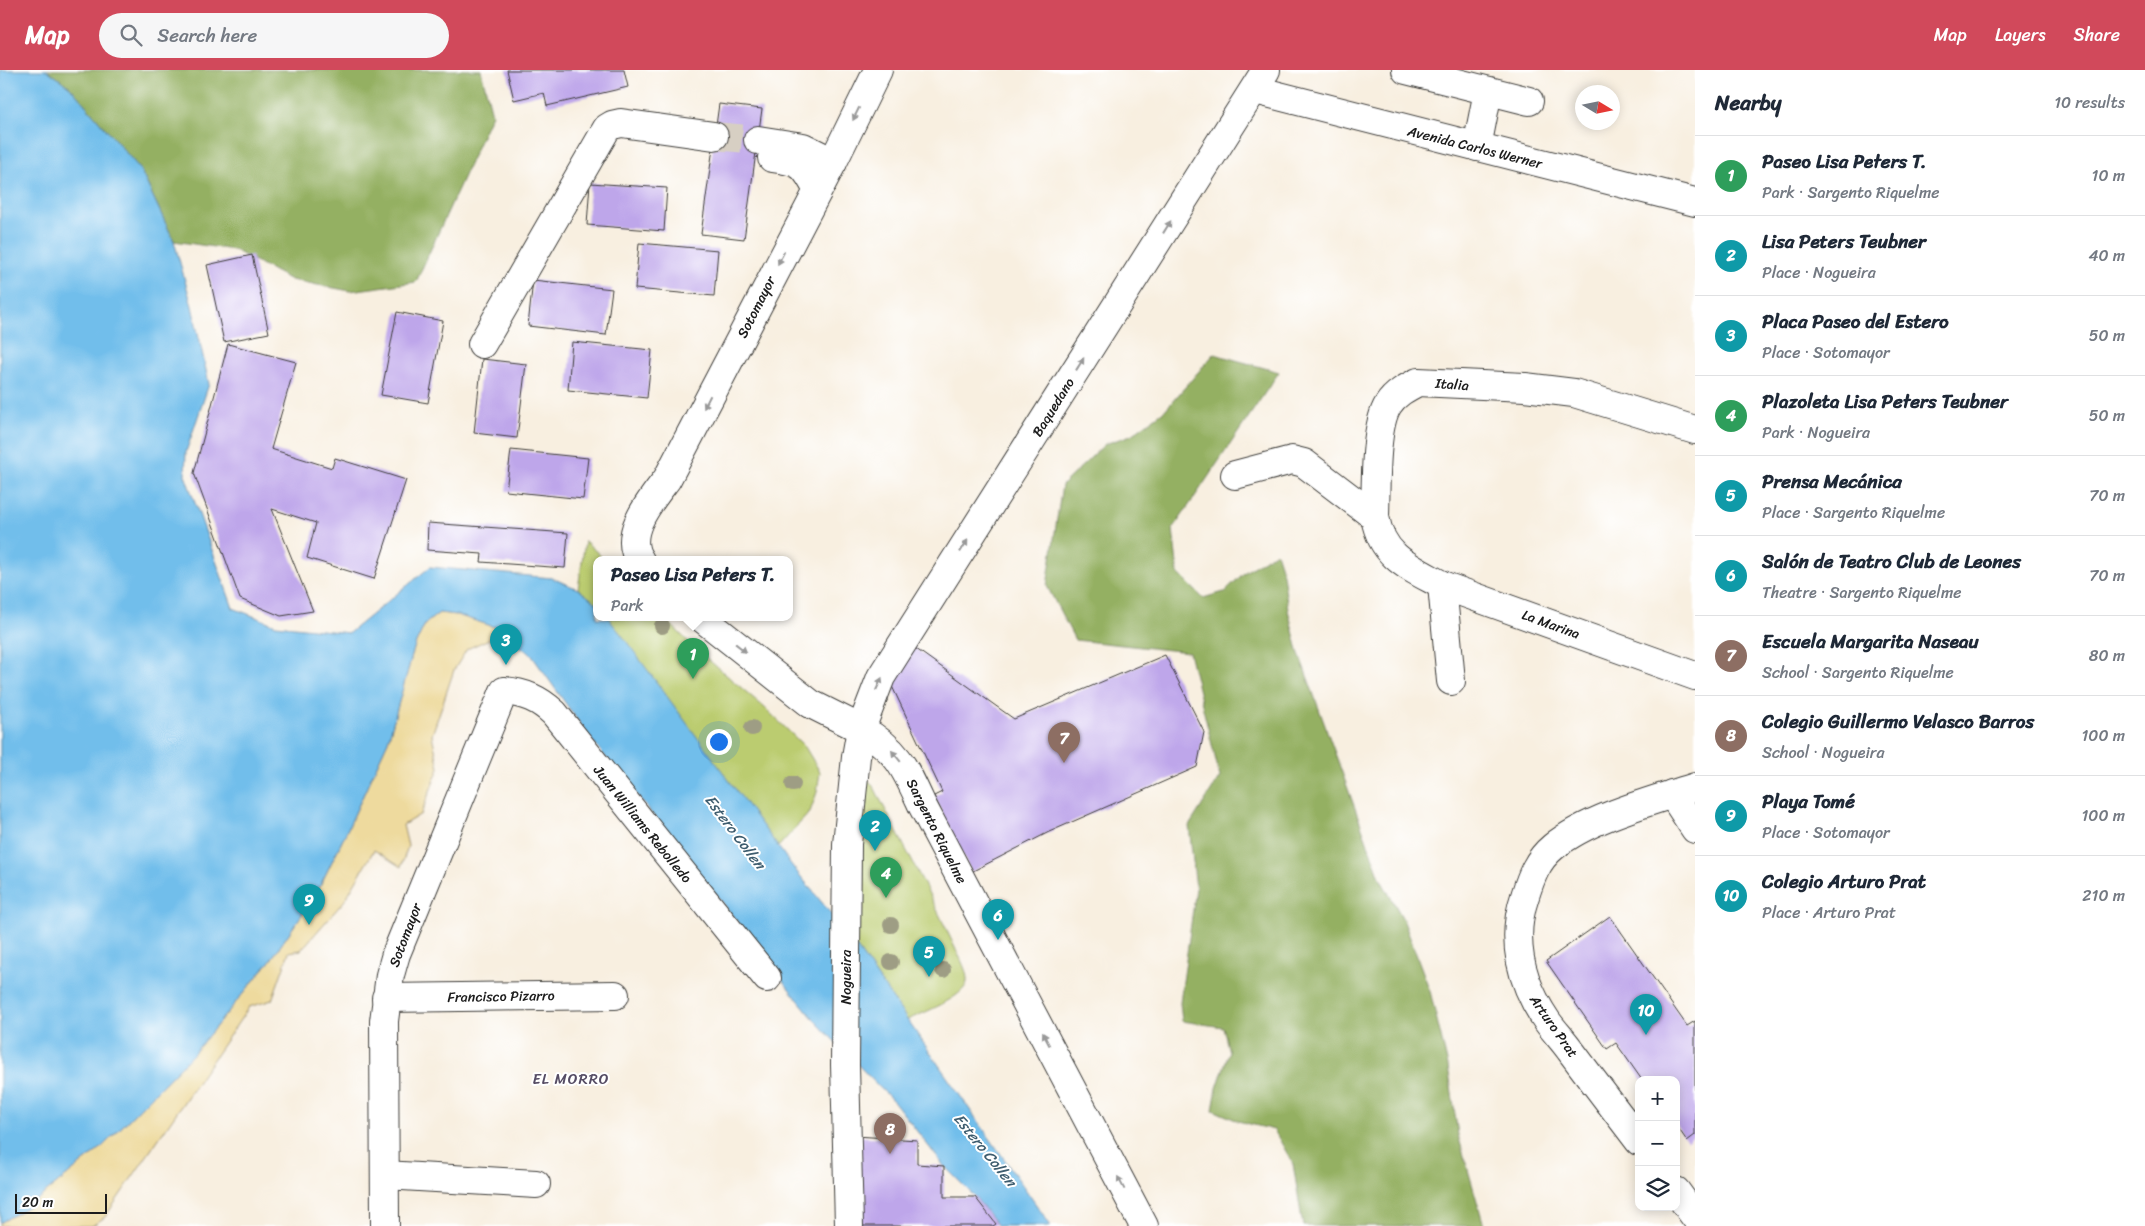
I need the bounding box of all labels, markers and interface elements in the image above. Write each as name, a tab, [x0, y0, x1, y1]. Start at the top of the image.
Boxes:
search box	[99, 13, 449, 58]
text: Map	[25, 14, 69, 56]
text: Search here	[157, 19, 257, 52]
text: Map	[1934, 19, 1967, 51]
text: Layers	[1995, 19, 2046, 51]
text: Share	[2074, 19, 2120, 51]
icon: search	[117, 21, 145, 49]
text: Nearby	[1715, 84, 1781, 122]
north arrow	[1575, 85, 1620, 130]
text: 10 results	[2054, 88, 2125, 117]
one-way arrow	[852, 107, 860, 121]
street label: Avenida Carlos Werner	[1404, 118, 1546, 177]
text: Paseo Lisa Peters T.	[1762, 145, 1927, 178]
text: 1	[1728, 161, 1734, 190]
text: 10 m	[2092, 161, 2125, 190]
text: Park · Sargento Riquelme	[1762, 178, 1939, 207]
one-way arrow	[1162, 220, 1171, 234]
text: Lisa Peters Teubner	[1762, 225, 1926, 258]
text: 2	[1726, 241, 1736, 270]
text: 40 m	[2088, 241, 2125, 270]
one-way arrow	[777, 251, 786, 265]
text: Place · Nogueira	[1762, 258, 1876, 287]
street label: Sotomayor	[730, 271, 783, 343]
text: Placa Paseo del Estero	[1762, 305, 1949, 338]
text: 3	[1727, 321, 1735, 350]
text: 50 m	[2089, 321, 2125, 350]
text: Place · Sotomayor	[1762, 338, 1890, 367]
one-way arrow	[1075, 358, 1084, 371]
street label: Italia	[1433, 371, 1470, 398]
street label: Baquedano	[1025, 373, 1082, 442]
text: Plazoleta Lisa Peters Teubner	[1762, 385, 2008, 418]
one-way arrow	[703, 395, 711, 409]
text: 4	[1726, 401, 1736, 430]
text: 50 m	[2089, 401, 2125, 430]
text: Park · Nogueira	[1762, 418, 1870, 447]
text: Prensa Mecánica	[1762, 465, 1902, 498]
text: 5	[1726, 481, 1736, 510]
text: 70 m	[2089, 481, 2125, 510]
text: Place · Sargento Riquelme	[1762, 498, 1945, 527]
one-way arrow	[960, 539, 969, 552]
text: Salón de Teatro Club de Leones	[1762, 545, 2021, 578]
popup	[593, 556, 793, 621]
text: Paseo Lisa Peters T.	[611, 558, 775, 591]
text: 6	[1726, 561, 1736, 590]
text: 70 m	[2089, 561, 2125, 590]
text: Theatre · Sargento Riquelme	[1762, 578, 1961, 607]
text: Park	[611, 591, 644, 620]
street label: La Marina	[1518, 602, 1583, 647]
pin: 3	[490, 624, 522, 665]
text: Escuela Margarita Naseau	[1762, 625, 1979, 658]
pin: 1	[677, 638, 709, 679]
text: 7	[1726, 641, 1736, 670]
text: 80 m	[2089, 641, 2125, 670]
one-way arrow	[734, 643, 747, 654]
text: School · Sargento Riquelme	[1762, 658, 1954, 687]
one-way arrow	[875, 677, 883, 691]
text: Colegio Guillermo Velasco Barros	[1762, 705, 2034, 738]
text: 8	[1726, 721, 1736, 750]
text: 100 m	[2081, 721, 2125, 750]
pin: 7	[1048, 722, 1080, 763]
your location	[706, 729, 732, 755]
text: School · Nogueira	[1762, 738, 1884, 767]
one-way arrow	[891, 750, 902, 763]
street label: Juan Williams Rebolledo	[586, 759, 698, 889]
street label: Sargento Riquelme	[899, 774, 974, 888]
text: Playa Tomé	[1762, 785, 1855, 818]
water label: Estero Collen	[698, 789, 773, 877]
text: 9	[1726, 801, 1736, 830]
text: 100 m	[2081, 801, 2125, 830]
pin: 2	[859, 810, 891, 851]
text: Place · Sotomayor	[1762, 818, 1890, 847]
pin: 4	[870, 857, 902, 898]
text: Colegio Arturo Prat	[1762, 865, 1926, 898]
text: 10	[1723, 881, 1739, 910]
text: 210 m	[2082, 881, 2125, 910]
pin: 9	[293, 884, 325, 925]
street label: Sotomayor	[382, 898, 430, 971]
text: Place · Arturo Prat	[1762, 898, 1896, 927]
pin: 6	[982, 899, 1014, 940]
pin: 5	[913, 936, 945, 977]
street label: Nogueira	[834, 949, 859, 1004]
street label: Francisco Pizarro	[447, 983, 555, 1010]
street label: Arturo Prat	[1522, 989, 1585, 1063]
pin: 10	[1630, 994, 1662, 1035]
one-way arrow	[1042, 1032, 1050, 1046]
district label: EL MORRO	[532, 1066, 610, 1092]
map controls	[1635, 1076, 1680, 1211]
button: +	[1635, 1076, 1680, 1121]
water label: Estero Collen	[947, 1107, 1024, 1194]
pin: 8	[874, 1113, 906, 1154]
button: −	[1635, 1121, 1680, 1166]
button: layers	[1635, 1166, 1680, 1211]
one-way arrow	[1117, 1176, 1125, 1190]
text: 20 m	[22, 1190, 53, 1215]
scale bar	[15, 1191, 108, 1214]

